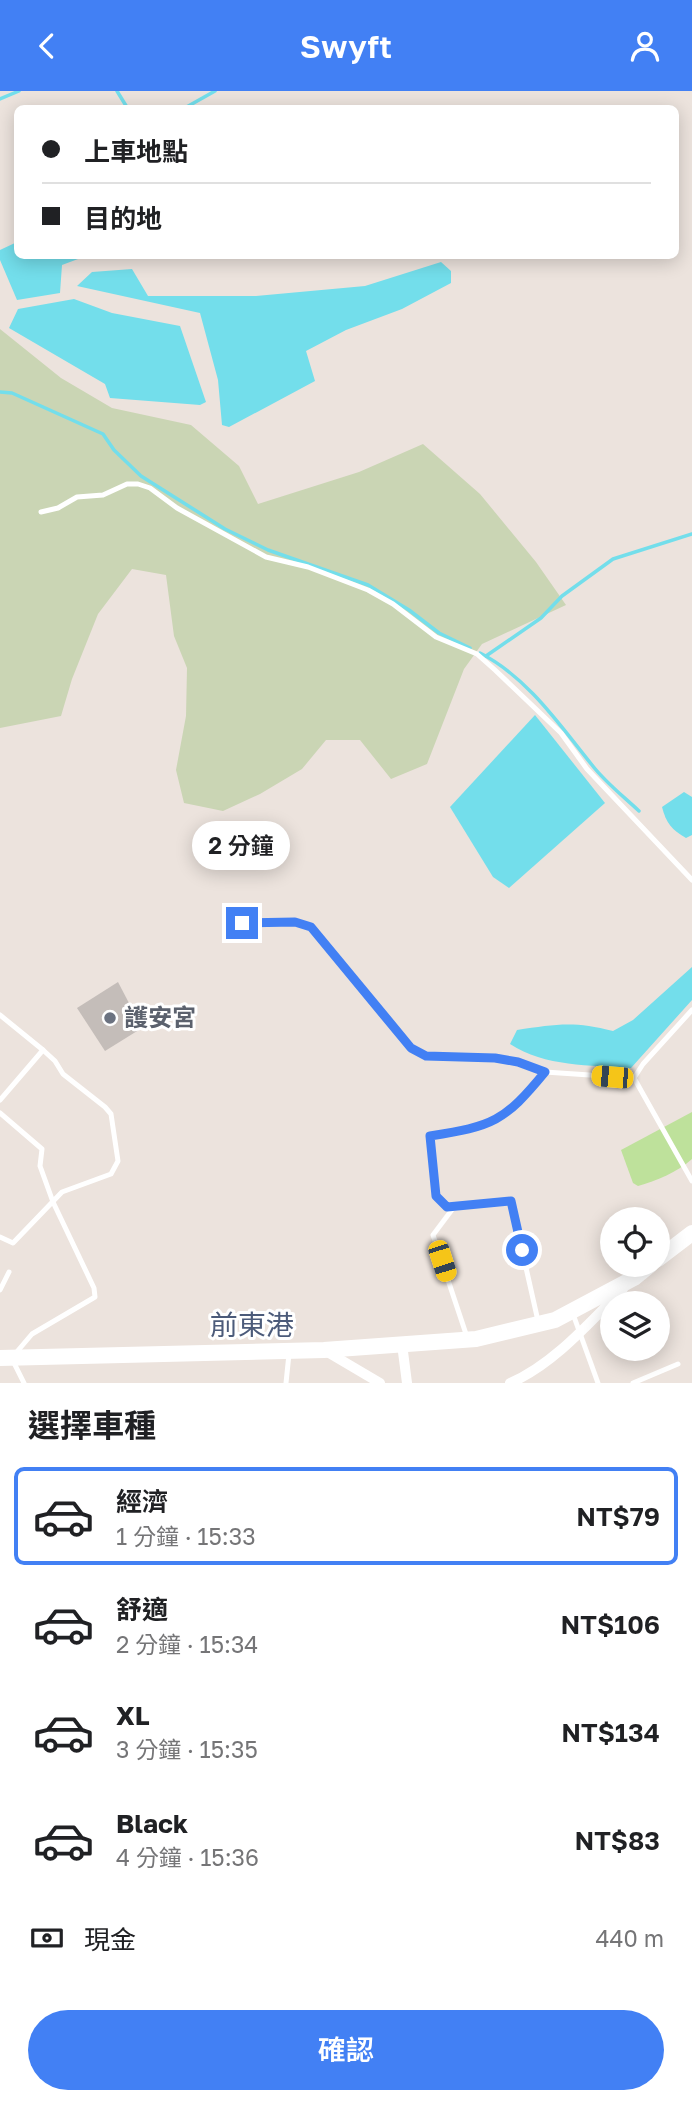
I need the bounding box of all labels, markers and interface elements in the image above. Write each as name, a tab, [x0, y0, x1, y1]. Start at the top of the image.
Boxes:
icon: back	[28, 27, 66, 65]
text: Swyft	[300, 27, 392, 65]
icon: person	[626, 27, 664, 65]
text: 上車地點	[84, 136, 188, 167]
text: 目的地	[84, 203, 162, 234]
callout: 2 分鐘	[193, 821, 291, 871]
text: 2 分鐘	[208, 831, 274, 859]
route end	[226, 907, 258, 939]
place label: 護安宮	[124, 1002, 196, 1031]
marker: 護安宮	[102, 1010, 118, 1026]
car	[591, 1065, 634, 1089]
map controls	[600, 1207, 670, 1361]
button: locate	[600, 1207, 670, 1277]
route start	[506, 1234, 538, 1266]
car	[426, 1238, 459, 1284]
button: layers	[600, 1291, 670, 1361]
district label: 前東港	[210, 1308, 294, 1341]
text: 選擇車種	[28, 1406, 156, 1444]
icon: car	[32, 1485, 95, 1548]
text: 經濟	[116, 1486, 168, 1517]
text: NT$79	[576, 1501, 660, 1532]
text: 1 分鐘 · 15:33	[116, 1522, 256, 1550]
icon: car	[32, 1593, 95, 1656]
text: 舒適	[116, 1594, 168, 1625]
text: NT$106	[561, 1609, 660, 1640]
text: 2 分鐘 · 15:34	[116, 1630, 258, 1658]
text: XL	[116, 1700, 150, 1731]
icon: car	[32, 1701, 95, 1764]
text: NT$134	[561, 1717, 660, 1748]
text: 3 分鐘 · 15:35	[116, 1735, 258, 1763]
text: Black	[116, 1808, 188, 1839]
icon: car	[32, 1809, 95, 1872]
text: NT$83	[574, 1825, 660, 1856]
text: 4 分鐘 · 15:36	[116, 1843, 259, 1871]
icon: cash	[28, 1919, 66, 1957]
text: 現金	[84, 1924, 136, 1955]
text: 440 m	[596, 1924, 664, 1952]
button: 確認	[28, 2010, 664, 2090]

